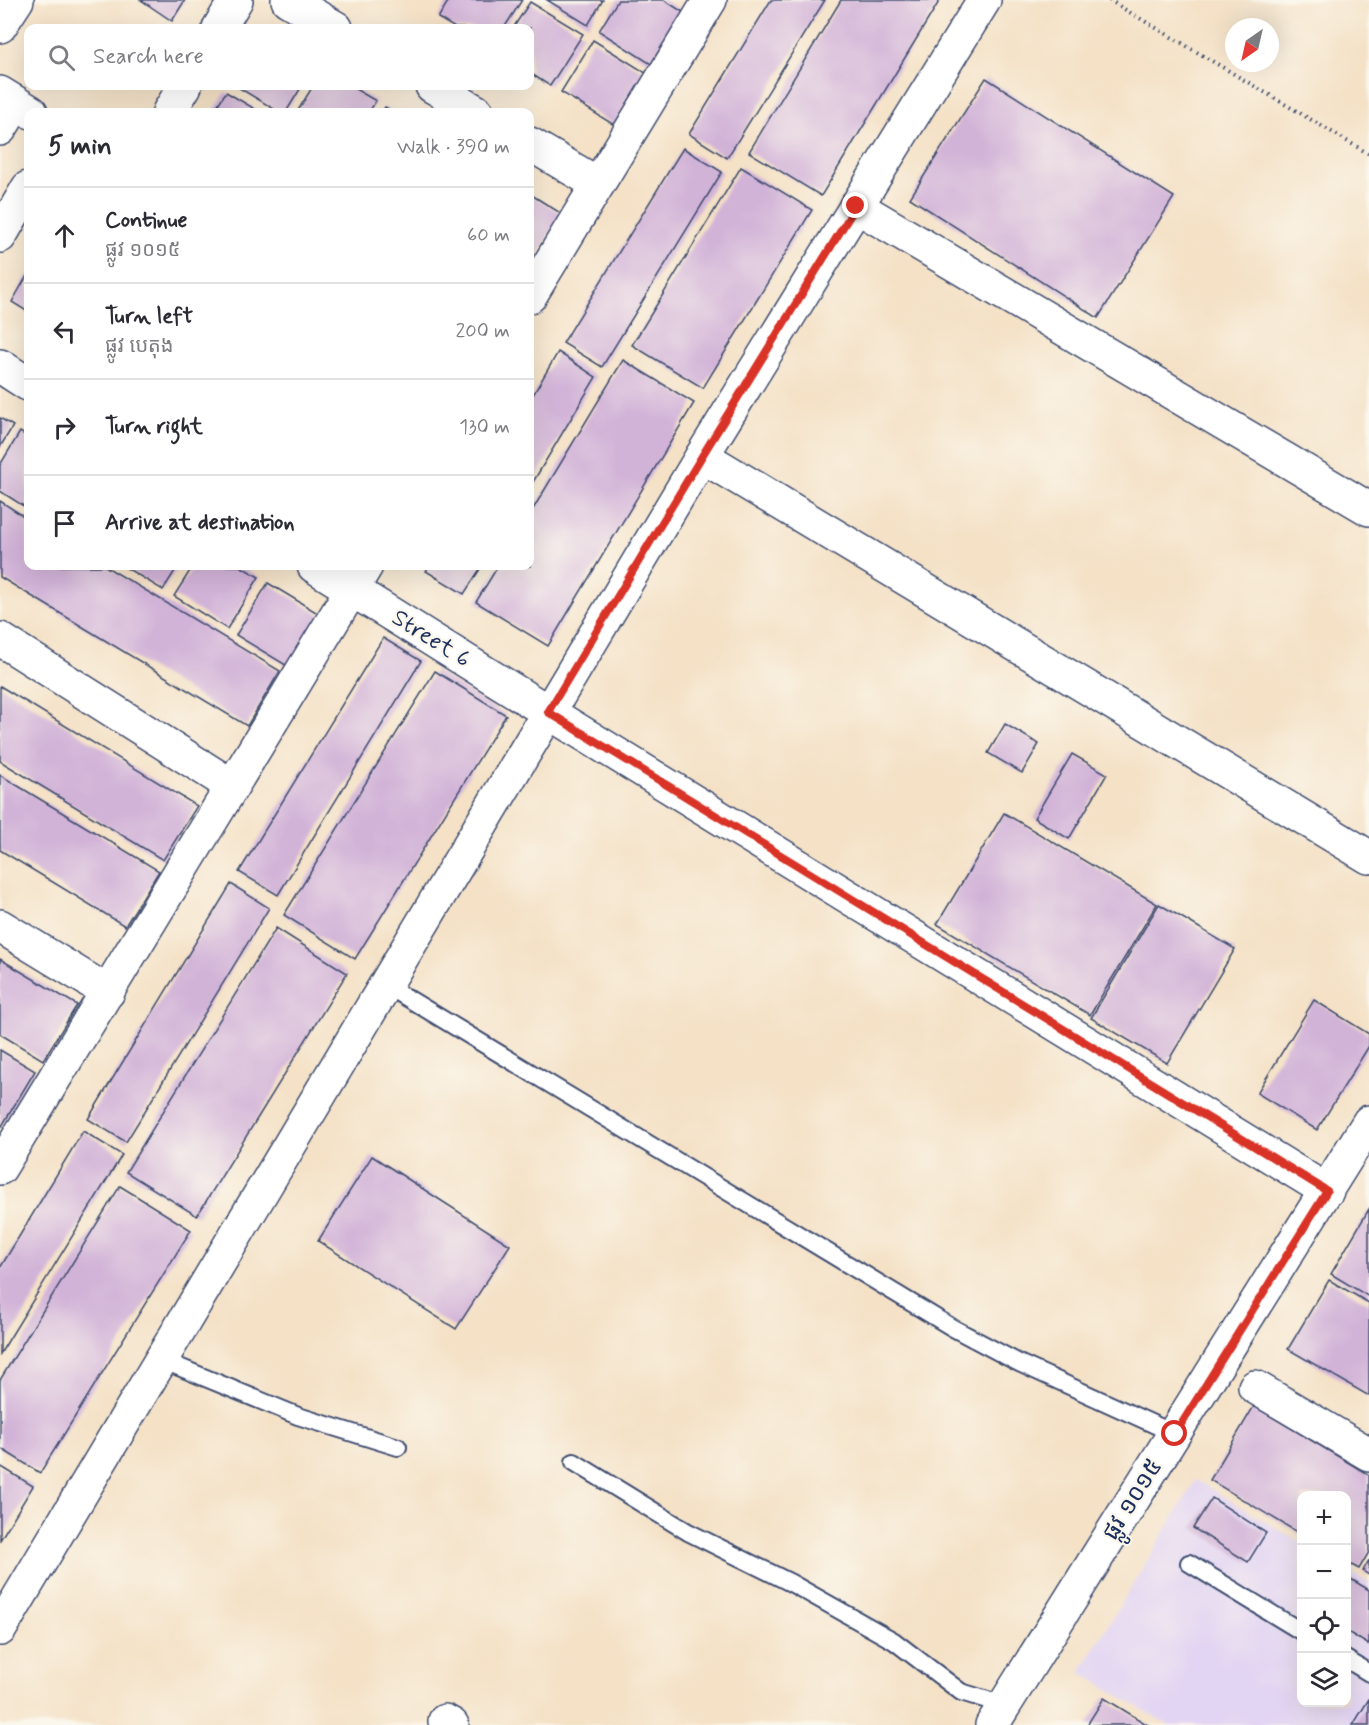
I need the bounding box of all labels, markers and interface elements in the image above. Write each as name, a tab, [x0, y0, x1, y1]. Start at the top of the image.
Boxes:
north arrow	[1225, 18, 1279, 72]
search box	[24, 24, 534, 90]
icon: search	[45, 41, 78, 74]
text: Search here	[93, 43, 204, 71]
text: 5 min	[48, 130, 112, 164]
text: Walk · 390 m	[397, 134, 510, 161]
route end	[842, 192, 868, 218]
text: Continue	[105, 207, 187, 235]
icon: ahead	[48, 219, 81, 252]
text: 60 m	[467, 222, 510, 249]
text: ផ្លូវ ១០១៥	[105, 237, 180, 264]
text: Turn left	[105, 303, 193, 331]
icon: left	[48, 315, 81, 348]
text: 200 m	[455, 318, 510, 345]
text: ផ្លូវ បេតុង	[105, 333, 173, 360]
icon: right	[48, 411, 81, 444]
text: Turn right	[105, 413, 203, 441]
text: 130 m	[459, 414, 510, 441]
icon: arrive	[48, 507, 81, 540]
text: Arrive at destination	[105, 509, 295, 537]
street label: Street 6	[386, 603, 476, 675]
route start	[1161, 1420, 1187, 1446]
street label: ផ្លូវ ១០១៥	[1096, 1453, 1174, 1549]
map controls	[1297, 1491, 1351, 1707]
button: +	[1297, 1491, 1351, 1545]
button: −	[1297, 1545, 1351, 1599]
button: locate	[1297, 1599, 1351, 1653]
button: layers	[1297, 1653, 1351, 1707]

